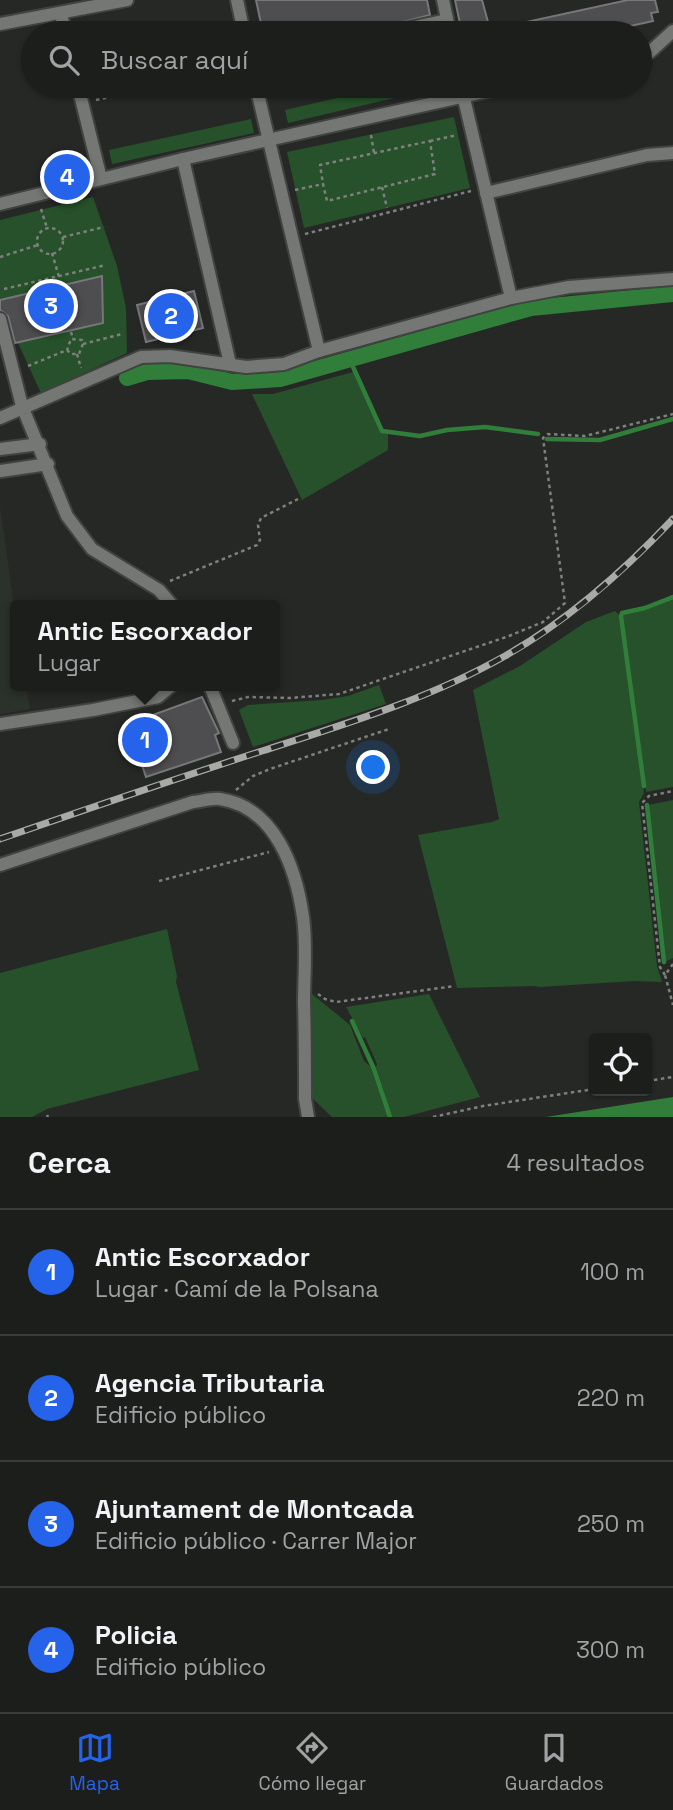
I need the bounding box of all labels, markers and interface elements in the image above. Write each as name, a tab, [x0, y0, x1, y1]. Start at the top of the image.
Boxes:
search box	[21, 21, 652, 98]
icon: search	[45, 41, 83, 79]
text: Buscar aquí	[101, 43, 248, 77]
pin: 4	[44, 151, 90, 203]
pin: 3	[28, 280, 74, 332]
pin: 2	[148, 290, 194, 342]
popup	[10, 600, 280, 691]
text: Antic Escorxador	[38, 614, 252, 648]
text: Lugar	[38, 648, 101, 678]
pin: 1	[122, 714, 168, 766]
your location	[356, 750, 390, 784]
map controls	[589, 1033, 652, 1096]
button: locate	[589, 1033, 652, 1096]
text: Cerca	[28, 1143, 111, 1182]
text: 4 resultados	[506, 1148, 645, 1178]
text: Antic Escorxador	[95, 1240, 310, 1274]
text: 1	[46, 1257, 56, 1287]
text: 100 m	[580, 1257, 645, 1287]
text: Lugar · Camí de la Polsana	[95, 1274, 379, 1304]
text: Agencia Tributaria	[95, 1366, 325, 1400]
text: 2	[44, 1383, 58, 1413]
text: 220 m	[577, 1383, 645, 1413]
text: Edificio público	[95, 1400, 266, 1430]
text: Ajuntament de Montcada	[95, 1492, 414, 1526]
text: 3	[44, 1509, 58, 1539]
text: 250 m	[577, 1509, 645, 1539]
text: Edificio público · Carrer Major	[95, 1526, 417, 1556]
text: Policia	[95, 1618, 177, 1652]
text: 4	[44, 1635, 58, 1665]
text: 300 m	[576, 1635, 645, 1665]
text: Edificio público	[95, 1652, 266, 1682]
tab: Mapa	[69, 1729, 120, 1796]
tab: Cómo llegar	[258, 1729, 366, 1796]
tab: Guardados	[505, 1729, 604, 1796]

